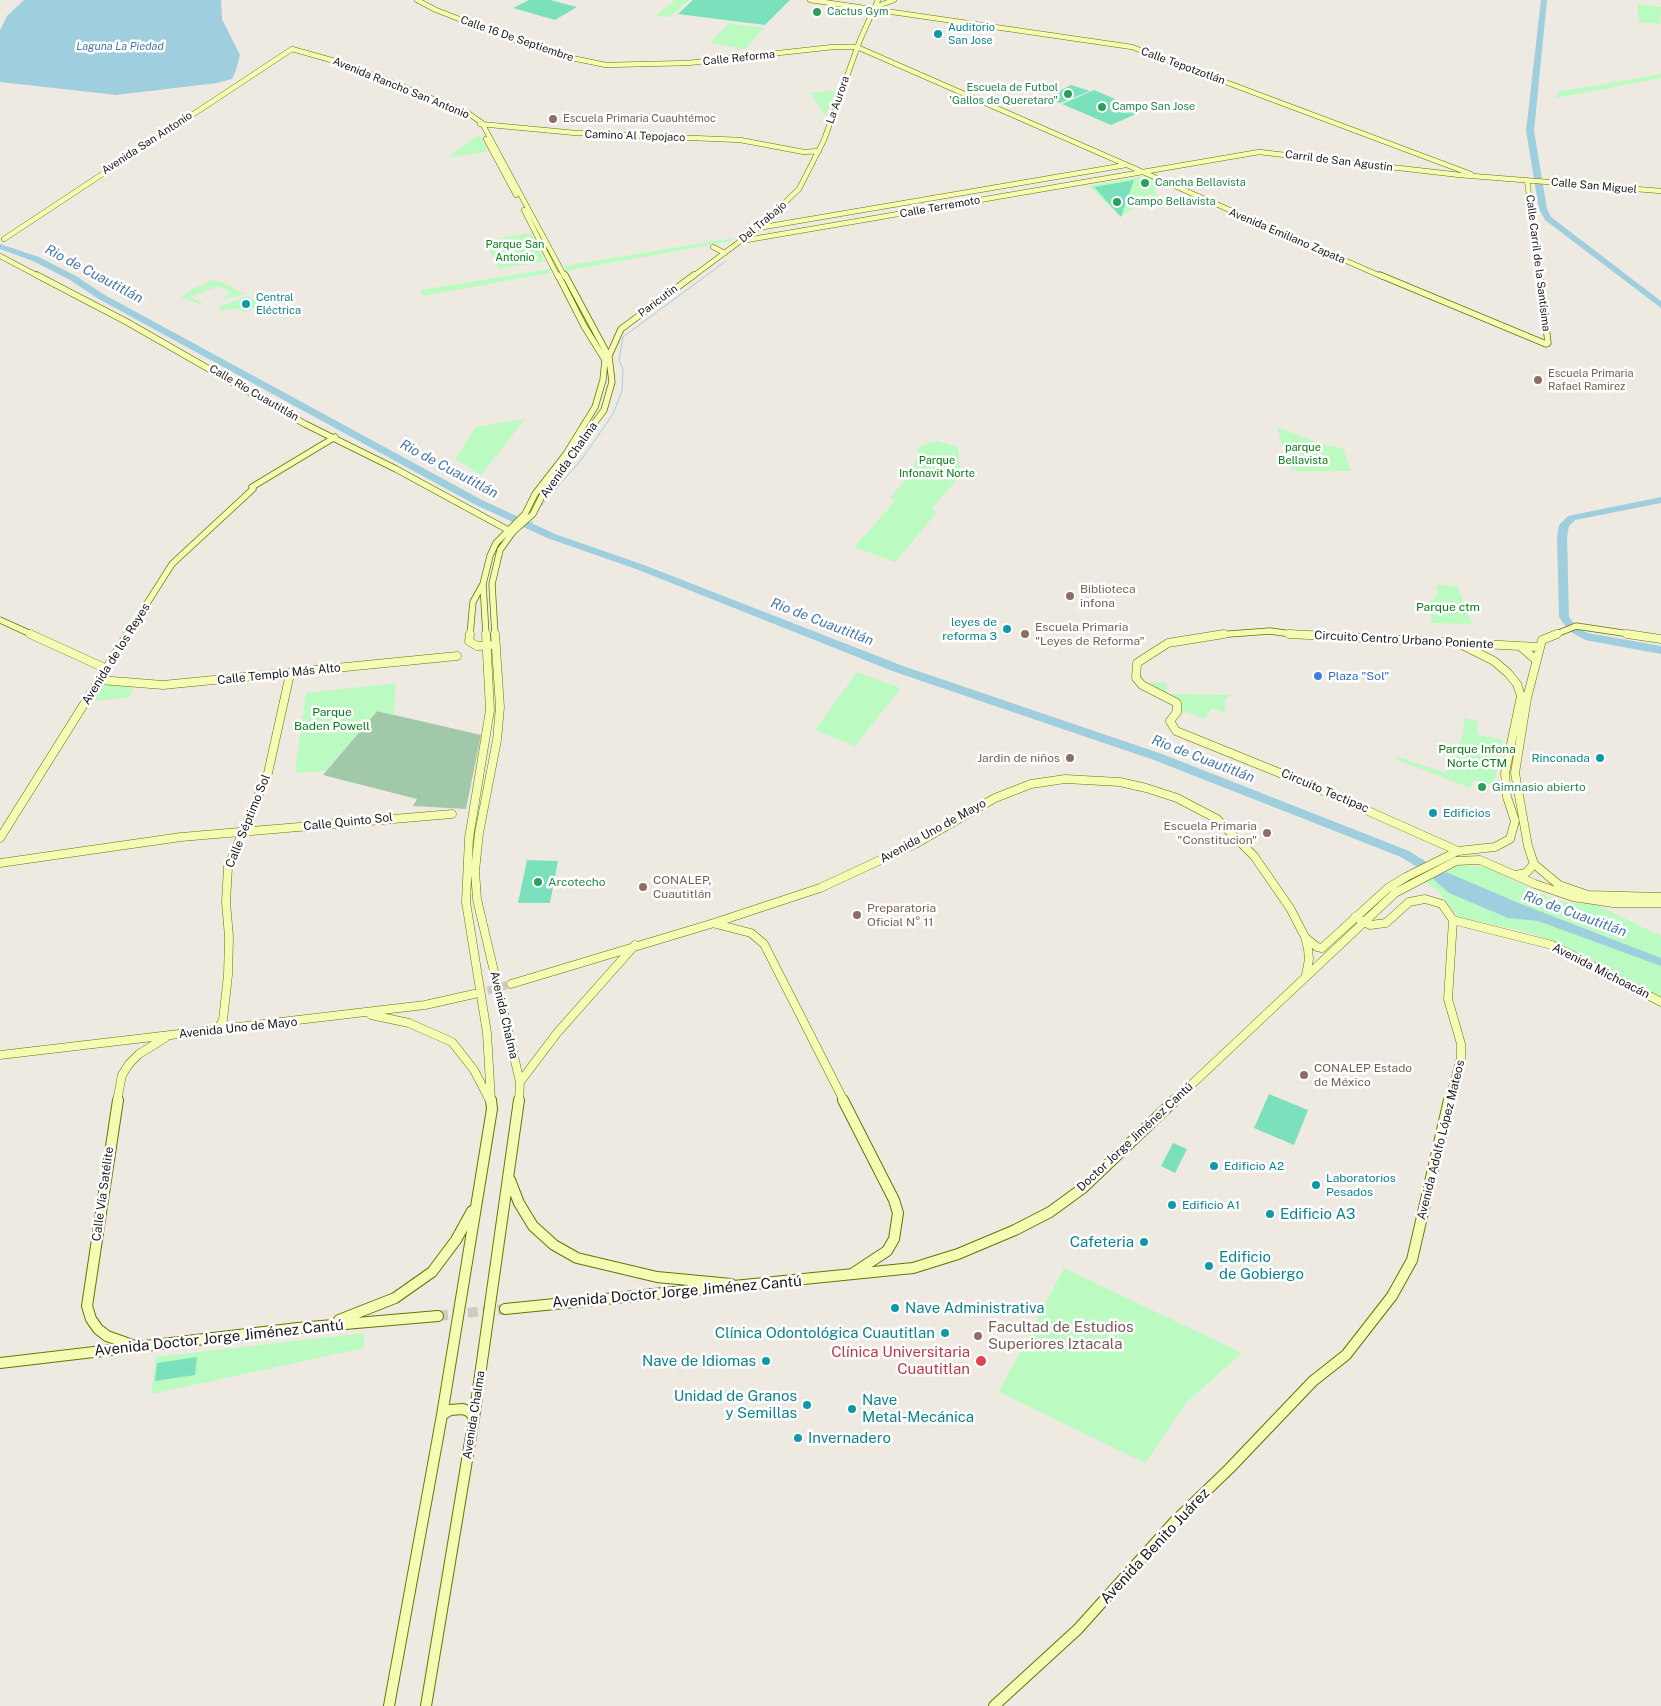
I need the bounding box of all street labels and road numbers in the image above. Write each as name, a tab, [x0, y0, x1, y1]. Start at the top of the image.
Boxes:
street label: Calle 16 De Septiembre	[459, 13, 575, 65]
street label: Calle Tepotzotlán	[1139, 45, 1227, 87]
street label: Calle Reforma	[702, 48, 776, 68]
street label: Avenida Rancho San Antonio	[331, 55, 471, 121]
street label: La Aurora	[824, 74, 852, 126]
street label: Avenida San Antonio	[99, 109, 195, 177]
street label: Camino Al Tepojaco	[584, 128, 686, 144]
street label: Carril de San Agustin	[1284, 148, 1394, 174]
street label: Calle San Miguel	[1550, 176, 1638, 196]
street label: Calle Terremoto	[899, 193, 981, 221]
street label: Calle Carril de la Santísima	[1523, 194, 1553, 332]
street label: Del Trabajo	[737, 198, 789, 246]
street label: Avenida Emiliano Zapata	[1227, 205, 1347, 267]
street label: Paricutin	[636, 282, 680, 320]
street label: Calle Río Cuautitlán	[207, 362, 301, 424]
street label: Avenida Chalma	[537, 419, 601, 501]
street label: Avenida de los Reyes	[79, 601, 153, 707]
street label: Circuito Centro Urbano Poniente	[1314, 628, 1494, 652]
street label: Calle Templo Más Alto	[217, 660, 341, 688]
street label: Circuito Tectipac	[1279, 766, 1371, 816]
street label: Calle Séptimo Sol	[223, 772, 273, 870]
street label: Avenida Uno de Mayo	[877, 796, 989, 866]
street label: Calle Quinto Sol	[303, 810, 393, 834]
street label: Avenida Michoacán	[1550, 940, 1652, 1002]
street label: Avenida Chalma	[487, 970, 521, 1060]
street label: Avenida Uno de Mayo	[178, 1015, 298, 1041]
street label: Avenida Adolfo López Mateos	[1414, 1059, 1468, 1221]
street label: Doctor Jorge Jiménez Cantú	[1074, 1079, 1196, 1195]
street label: Calle Vía Satélite	[89, 1146, 117, 1242]
street label: Avenida Doctor Jorge Jiménez Cantú	[551, 1272, 803, 1312]
street label: Avenida Doctor Jorge Jiménez Cantú	[93, 1316, 345, 1360]
street label: Avenida Chalma	[460, 1370, 488, 1460]
street label: Avenida Benito Juárez	[1097, 1484, 1213, 1608]

